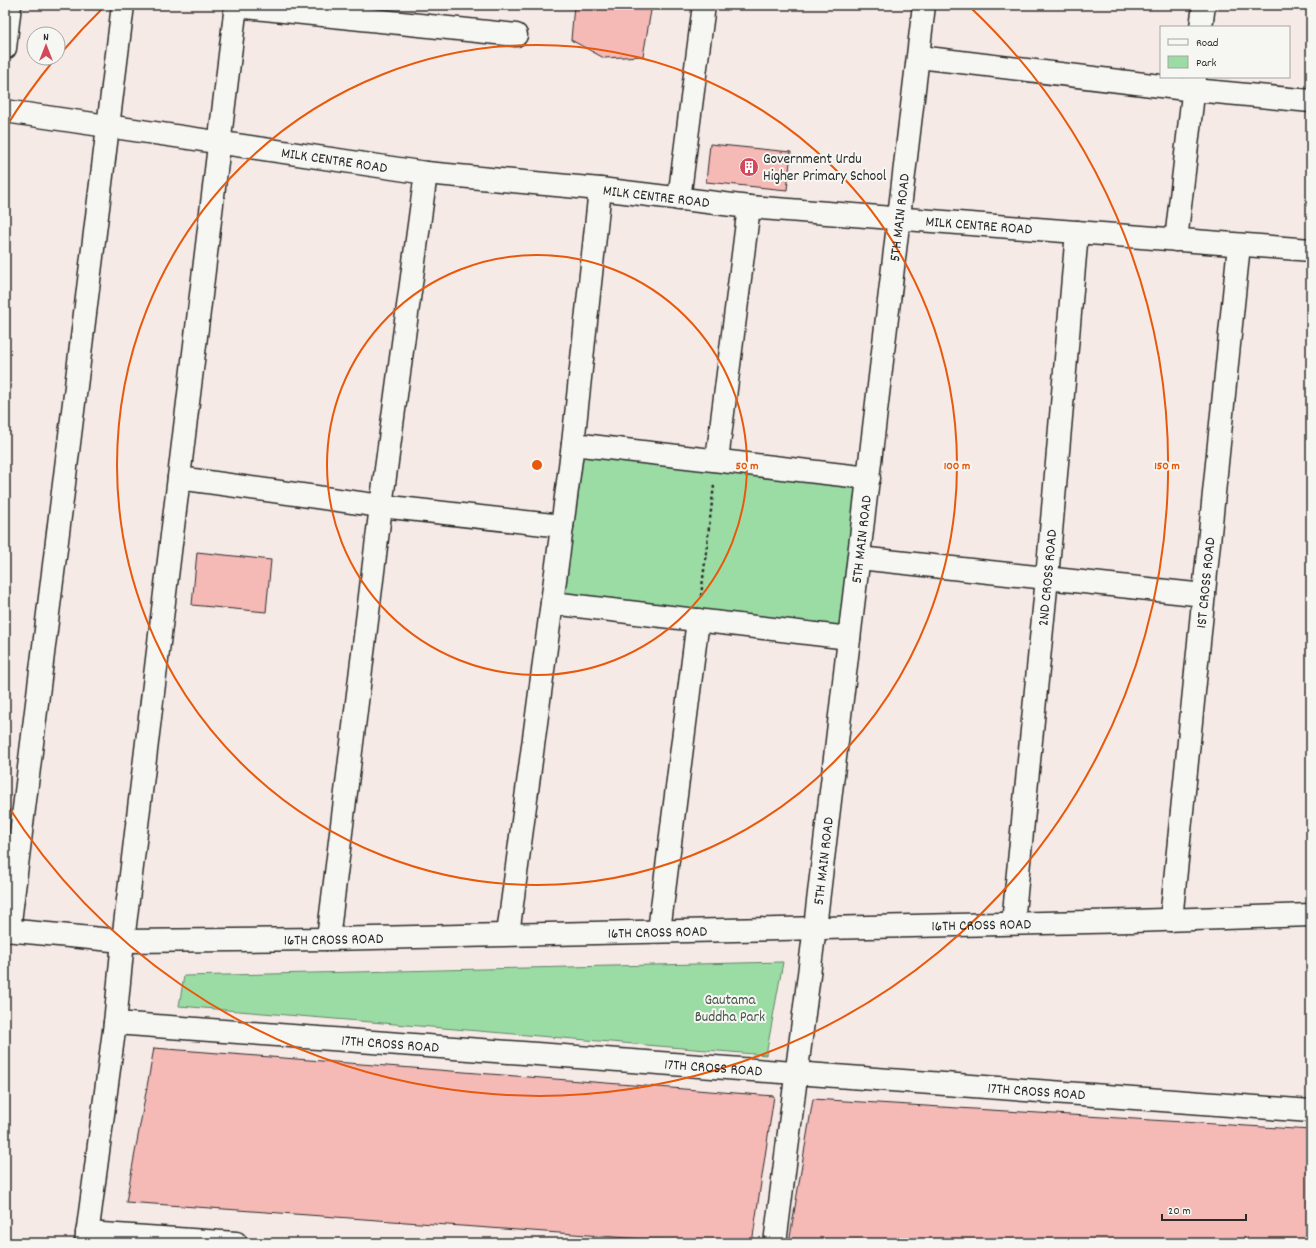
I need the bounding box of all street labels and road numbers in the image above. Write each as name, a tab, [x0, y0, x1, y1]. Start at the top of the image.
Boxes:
street label: MILK CENTRE ROAD	[280, 143, 389, 180]
street label: 5TH MAIN ROAD	[885, 172, 917, 263]
street label: MILK CENTRE ROAD	[602, 180, 711, 215]
street label: MILK CENTRE ROAD	[925, 212, 1033, 242]
street label: 5TH MAIN ROAD	[847, 494, 879, 585]
street label: 2ND CROSS ROAD	[1033, 528, 1064, 627]
street label: 1ST CROSS ROAD	[1191, 536, 1223, 629]
street label: 5TH MAIN ROAD	[809, 816, 841, 906]
street label: 16TH CROSS ROAD	[931, 914, 1032, 938]
street label: 16TH CROSS ROAD	[607, 922, 708, 946]
street label: 16TH CROSS ROAD	[284, 929, 384, 952]
street label: 17TH CROSS ROAD	[340, 1031, 440, 1060]
street label: 17TH CROSS ROAD	[663, 1054, 763, 1084]
street label: 17TH CROSS ROAD	[987, 1078, 1086, 1107]

